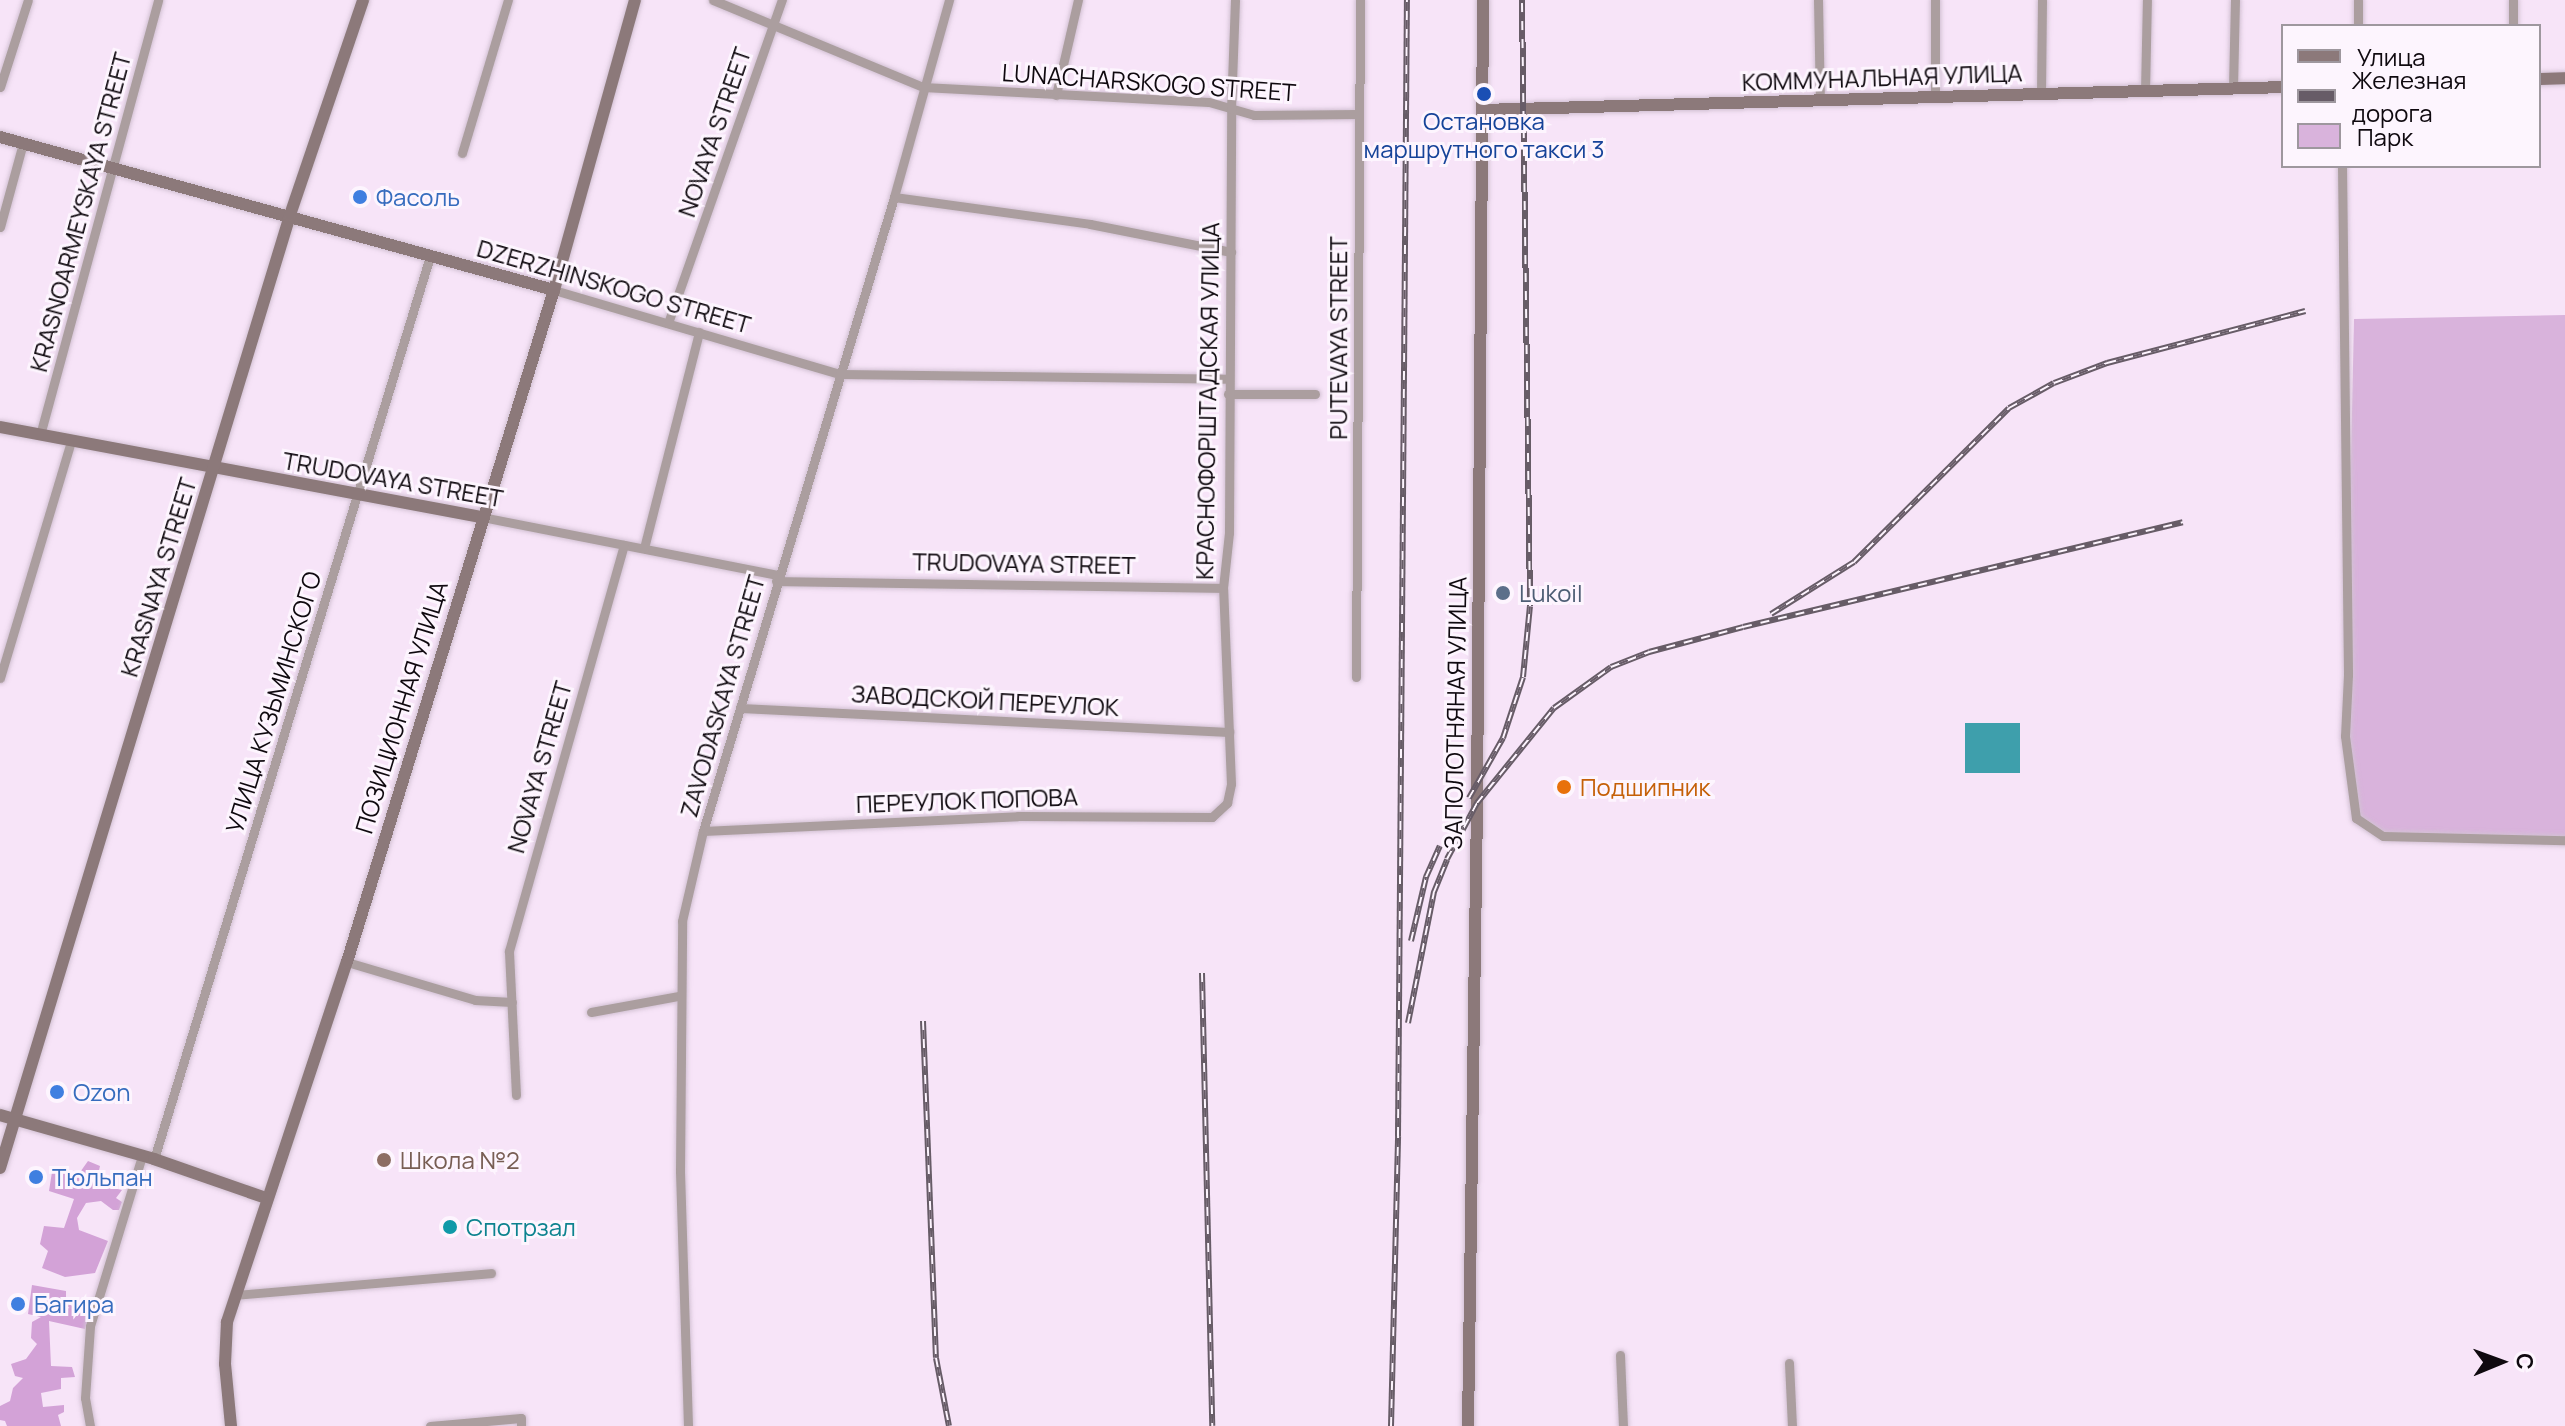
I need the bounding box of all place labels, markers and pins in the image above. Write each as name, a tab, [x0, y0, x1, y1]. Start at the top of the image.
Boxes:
marker: Остановка маршрутного такси 3	[1475, 85, 1493, 103]
place label: Остановка маршрутного такси 3	[1364, 107, 1604, 163]
place label: Фасоль	[376, 183, 460, 211]
marker: Фасоль	[351, 188, 369, 206]
place label: Lukoil	[1519, 579, 1583, 607]
marker: Lukoil	[1494, 584, 1512, 602]
place label: Подшипник	[1580, 773, 1710, 801]
marker: Подшипник	[1555, 778, 1573, 796]
place label: Ozon	[73, 1078, 131, 1106]
marker: Ozon	[48, 1083, 66, 1101]
place label: Школа №2	[400, 1146, 520, 1174]
marker: Школа №2	[375, 1151, 393, 1169]
place label: Тюльпан	[52, 1163, 153, 1191]
marker: Тюльпан	[27, 1168, 45, 1186]
place label: Спотрзал	[466, 1213, 576, 1241]
marker: Спотрзал	[441, 1218, 459, 1236]
place label: Багира	[34, 1290, 114, 1318]
marker: Багира	[9, 1295, 27, 1313]

